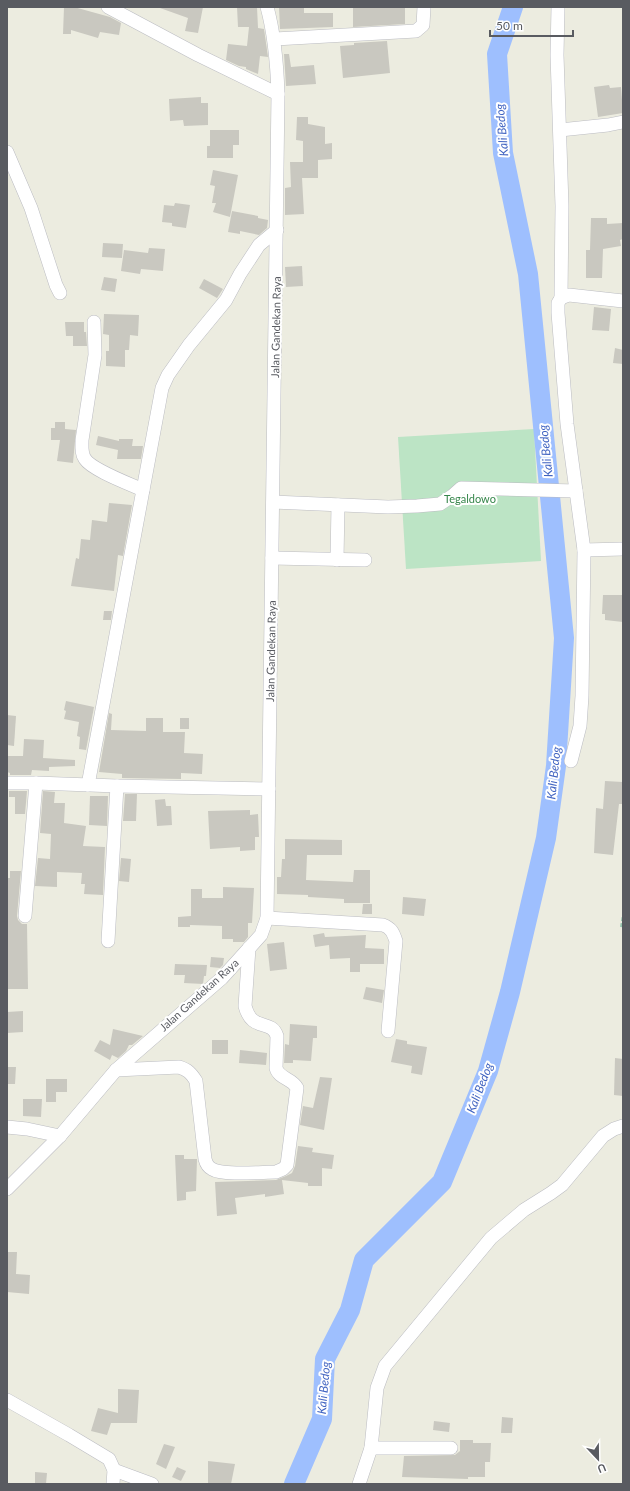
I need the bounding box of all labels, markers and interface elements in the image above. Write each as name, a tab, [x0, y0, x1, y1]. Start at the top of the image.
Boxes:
scale bar	[490, 12, 573, 38]
text: 50 m	[496, 18, 523, 33]
water label: Kali Bedog	[492, 103, 511, 157]
street label: Jalan Gandekan Raya	[268, 276, 283, 378]
water label: Kali Bedog	[535, 424, 556, 478]
park label: Tegaldowo	[444, 492, 496, 505]
street label: Jalan Gandekan Raya	[263, 600, 278, 702]
water label: Kali Bedog	[543, 746, 564, 800]
street label: Jalan Gandekan Raya	[157, 956, 241, 1033]
water label: Kali Bedog	[463, 1060, 496, 1115]
water label: Kali Bedog	[314, 1361, 333, 1415]
north arrow	[578, 1439, 618, 1479]
text: U	[596, 1461, 608, 1476]

